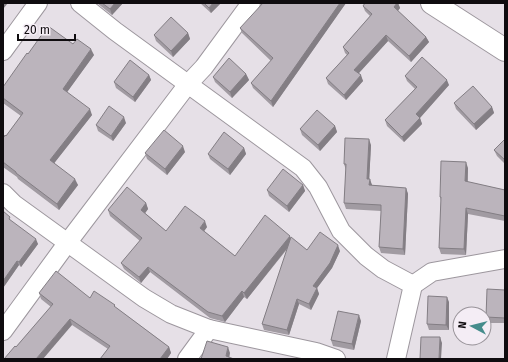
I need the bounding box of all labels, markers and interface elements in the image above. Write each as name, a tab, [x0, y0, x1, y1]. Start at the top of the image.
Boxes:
scale bar	[18, 16, 75, 42]
text: 20 m	[24, 23, 50, 37]
north arrow	[452, 306, 492, 346]
text: N	[456, 320, 469, 329]

